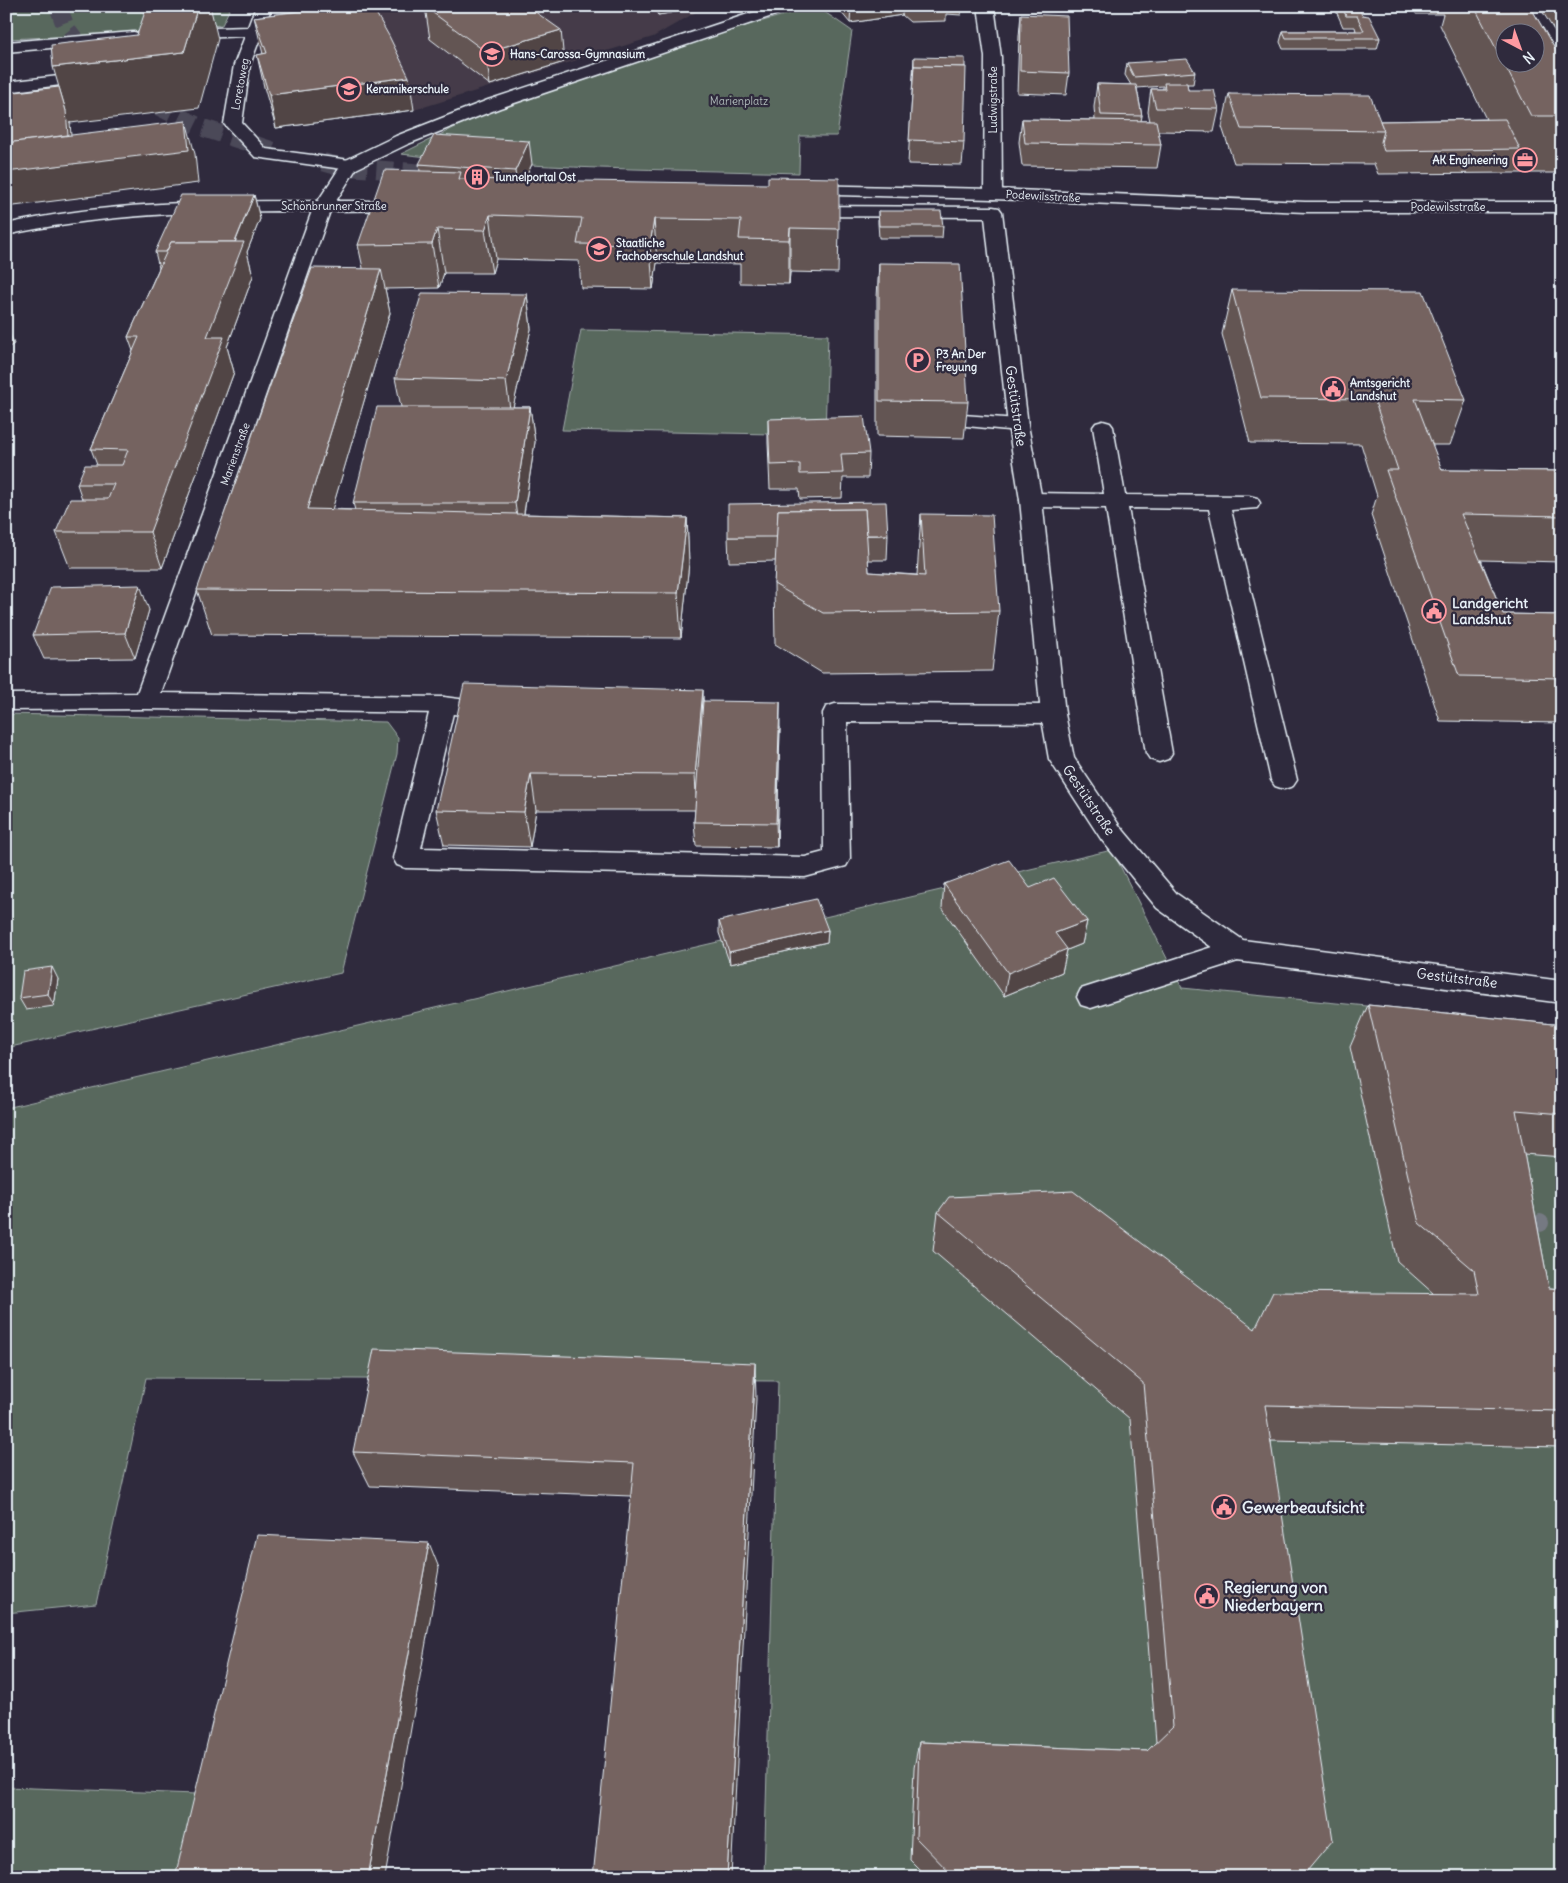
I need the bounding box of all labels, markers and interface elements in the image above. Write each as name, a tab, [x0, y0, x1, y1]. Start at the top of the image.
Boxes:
north arrow	[1496, 22, 1546, 72]
school or university icon: Hans-Carossa-Gymnasium	[479, 41, 505, 67]
place label: Hans-Carossa-Gymnasium	[510, 47, 645, 62]
text: N	[1519, 48, 1538, 68]
street label: Loretoweg	[228, 57, 252, 111]
street label: Ludwigstraße	[986, 66, 1000, 134]
school or university icon: Keramikerschule	[336, 76, 362, 102]
place label: Keramikerschule	[366, 82, 449, 96]
park label: Marienplatz	[710, 94, 768, 108]
office icon: AK Engineering	[1512, 147, 1538, 173]
place label: AK Engineering	[1432, 153, 1508, 168]
building icon: Tunnelportal Ost	[464, 164, 490, 190]
place label: Tunnelportal Ost	[494, 170, 576, 185]
street label: Podewilsstraße	[1005, 187, 1081, 205]
street label: Schönbrunner Straße	[281, 199, 387, 213]
street label: Podewilsstraße	[1411, 200, 1485, 214]
school or university icon: Staatliche Fachoberschule Landshut	[586, 236, 612, 262]
place label: Staatliche Fachoberschule Landshut	[616, 236, 744, 263]
parking icon: P3 An Der Freyung	[905, 347, 931, 373]
place label: P3 An Der Freyung	[936, 347, 986, 375]
street label: Gestütstraße	[1001, 364, 1031, 448]
public building icon: Amtsgericht Landshut	[1320, 376, 1346, 402]
place label: Amtsgericht Landshut	[1350, 376, 1410, 403]
street label: Marienstraße	[217, 421, 253, 487]
place label: Landgericht Landshut	[1452, 594, 1528, 628]
public building icon: Landgericht Landshut	[1421, 598, 1447, 624]
street label: Gestütstraße	[1059, 761, 1119, 839]
street label: Gestütstraße	[1415, 964, 1499, 992]
public building icon: Gewerbeaufsicht	[1211, 1494, 1237, 1520]
place label: Gewerbeaufsicht	[1242, 1497, 1365, 1517]
place label: Regierung von Niederbayern	[1224, 1577, 1328, 1616]
public building icon: Regierung von Niederbayern	[1194, 1583, 1220, 1609]

